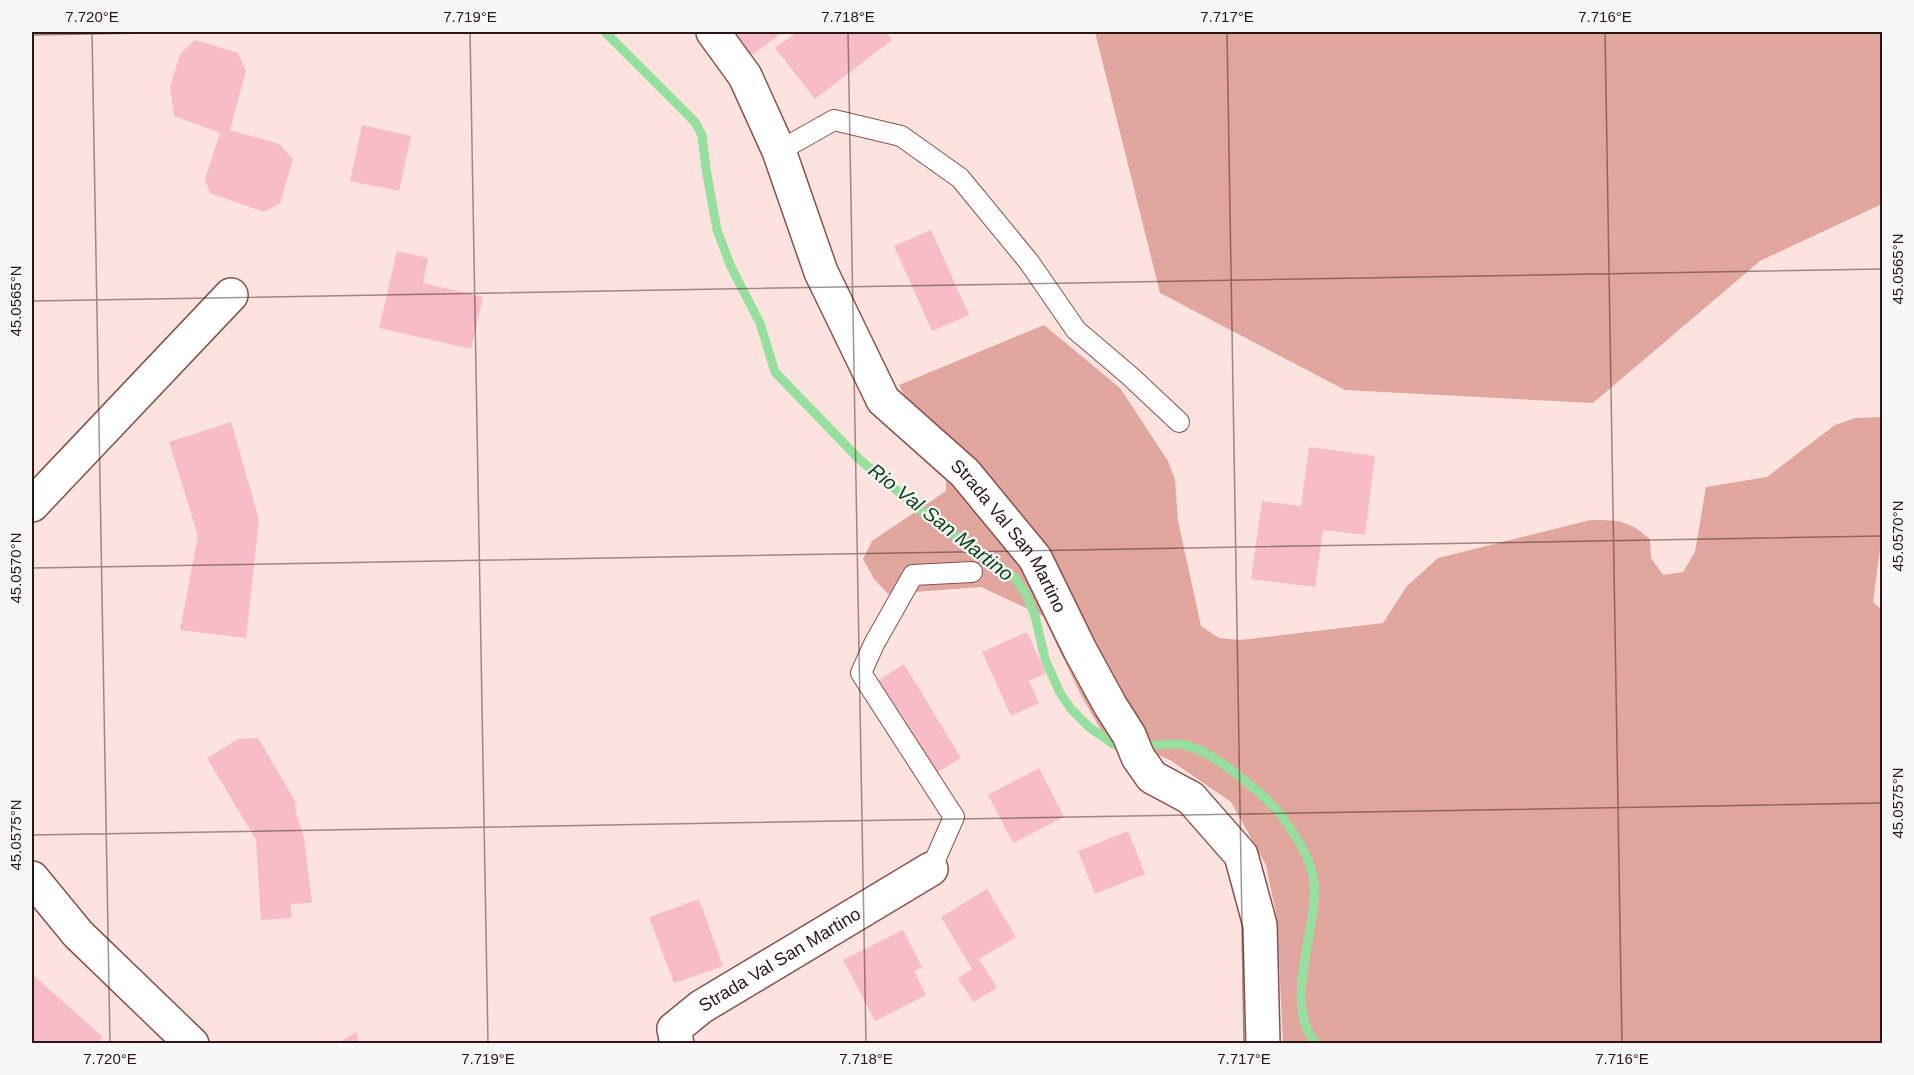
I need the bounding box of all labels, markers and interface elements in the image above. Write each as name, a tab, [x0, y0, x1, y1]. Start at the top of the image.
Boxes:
text: 7.720°E	[65, 8, 119, 25]
text: 7.719°E	[443, 8, 497, 25]
text: 7.718°E	[821, 8, 875, 25]
text: 7.717°E	[1200, 8, 1254, 25]
text: 7.716°E	[1578, 8, 1632, 25]
text: 45.0565°N	[1889, 233, 1906, 305]
text: 45.0565°N	[7, 265, 24, 337]
street label: Strada Val San Martino	[947, 455, 1070, 616]
water label: Rio Val San Martino	[864, 459, 1018, 585]
text: 45.0570°N	[1889, 500, 1906, 572]
text: 45.0570°N	[7, 532, 24, 604]
text: 45.0575°N	[1889, 767, 1906, 839]
text: 45.0575°N	[7, 799, 24, 871]
street label: Strada Val San Martino	[695, 904, 864, 1016]
text: 7.720°E	[83, 1050, 137, 1067]
text: 7.719°E	[461, 1050, 515, 1067]
text: 7.718°E	[839, 1050, 893, 1067]
text: 7.717°E	[1217, 1050, 1271, 1067]
text: 7.716°E	[1595, 1050, 1649, 1067]

